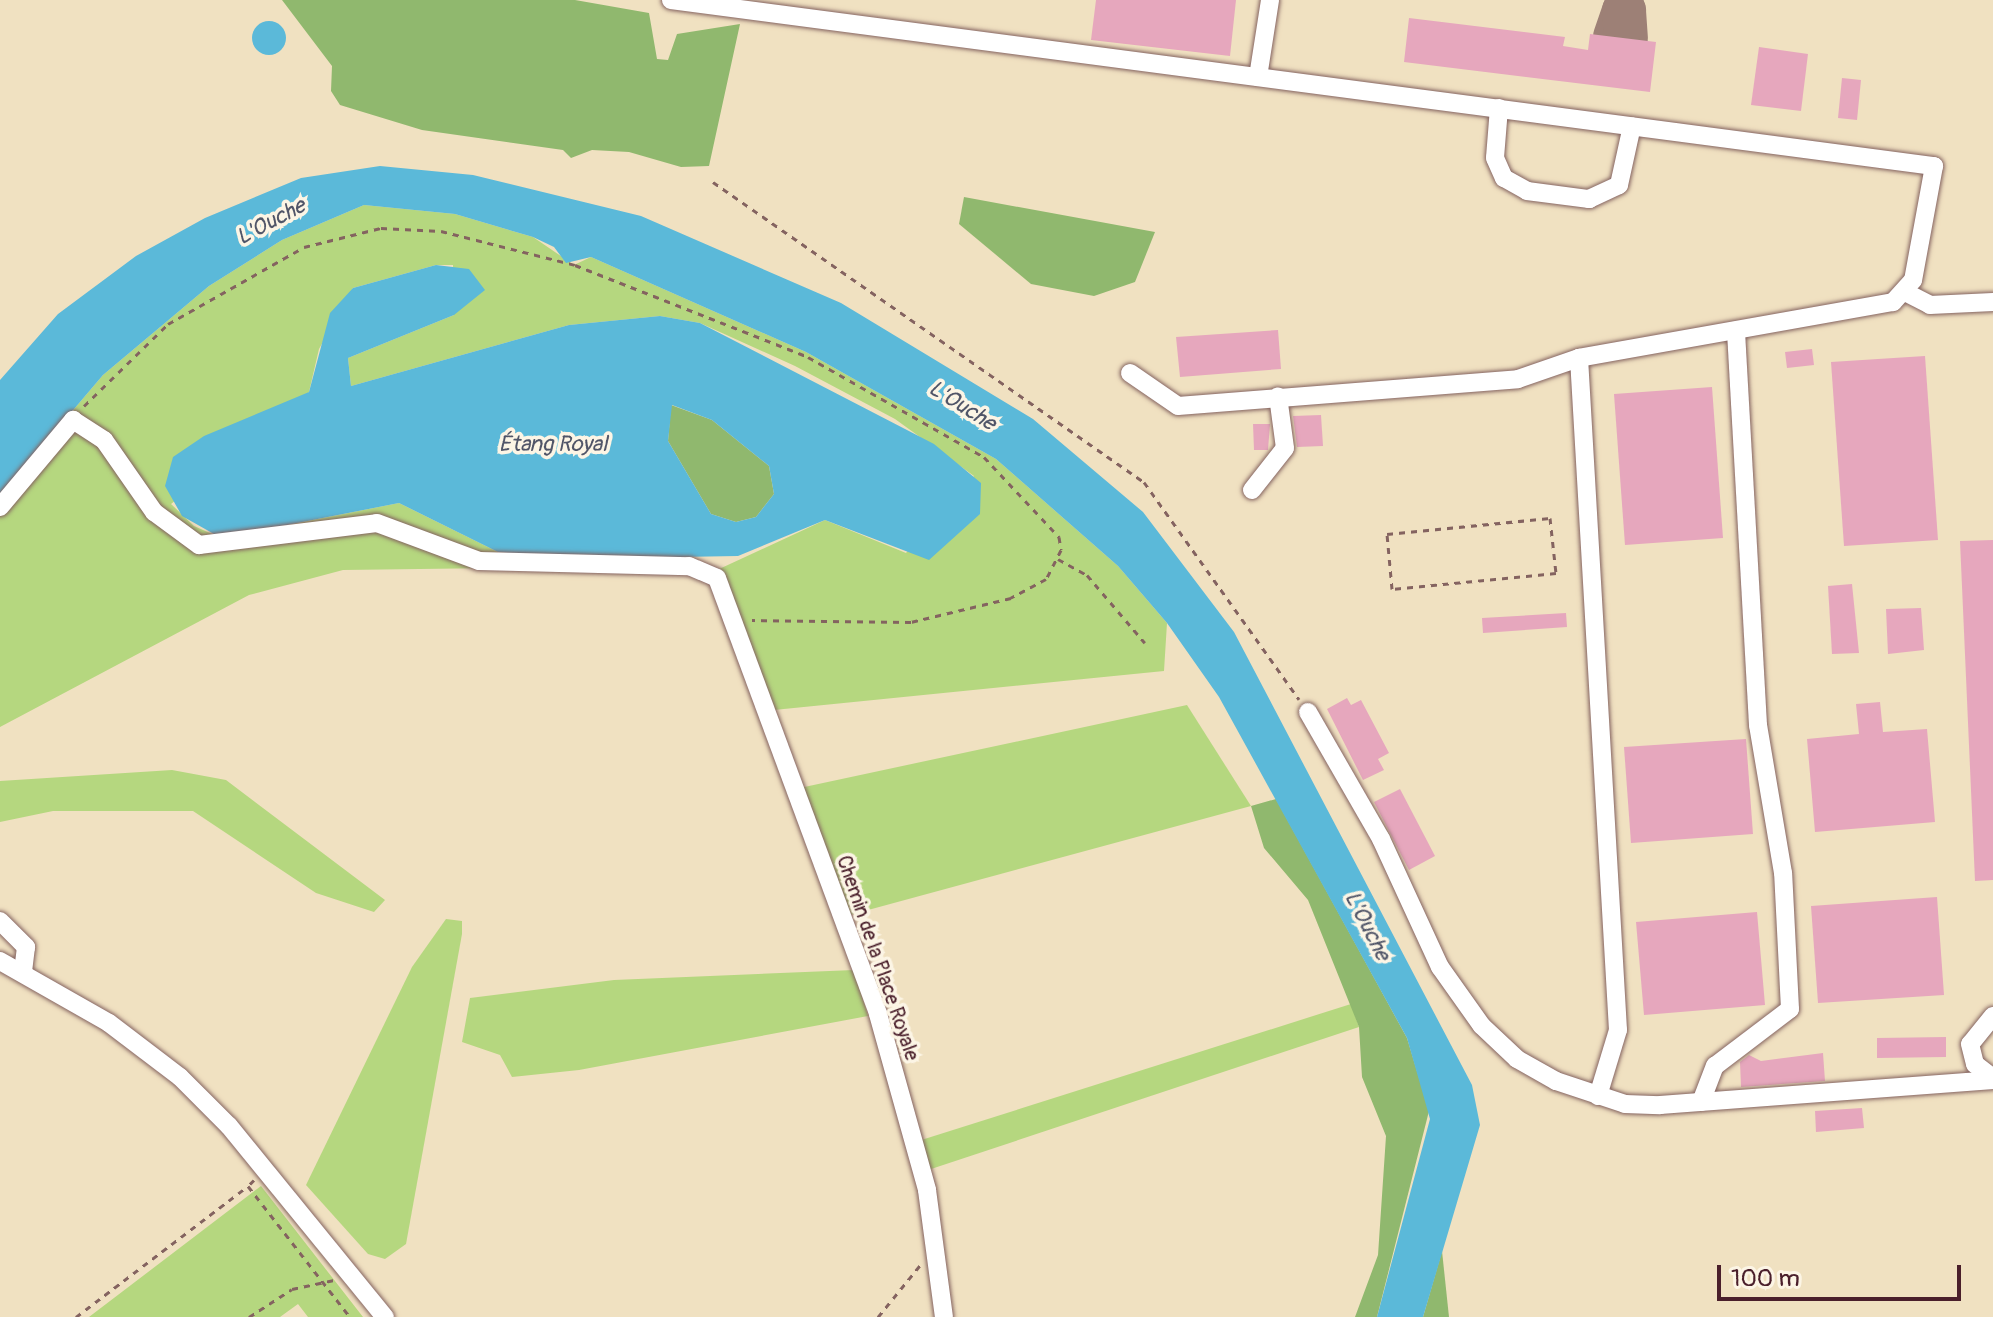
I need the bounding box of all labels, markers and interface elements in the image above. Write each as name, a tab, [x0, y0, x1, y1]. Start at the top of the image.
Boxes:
water label: L'Ouche	[232, 193, 310, 251]
water label: L'Ouche	[924, 375, 1000, 437]
water label: Étang Royal	[499, 432, 607, 458]
street label: Chemin de la Place Royale	[832, 852, 924, 1064]
water label: L'Ouche	[1338, 887, 1396, 965]
scale bar	[1721, 1249, 1965, 1299]
text: 100 m	[1731, 1264, 1800, 1293]

